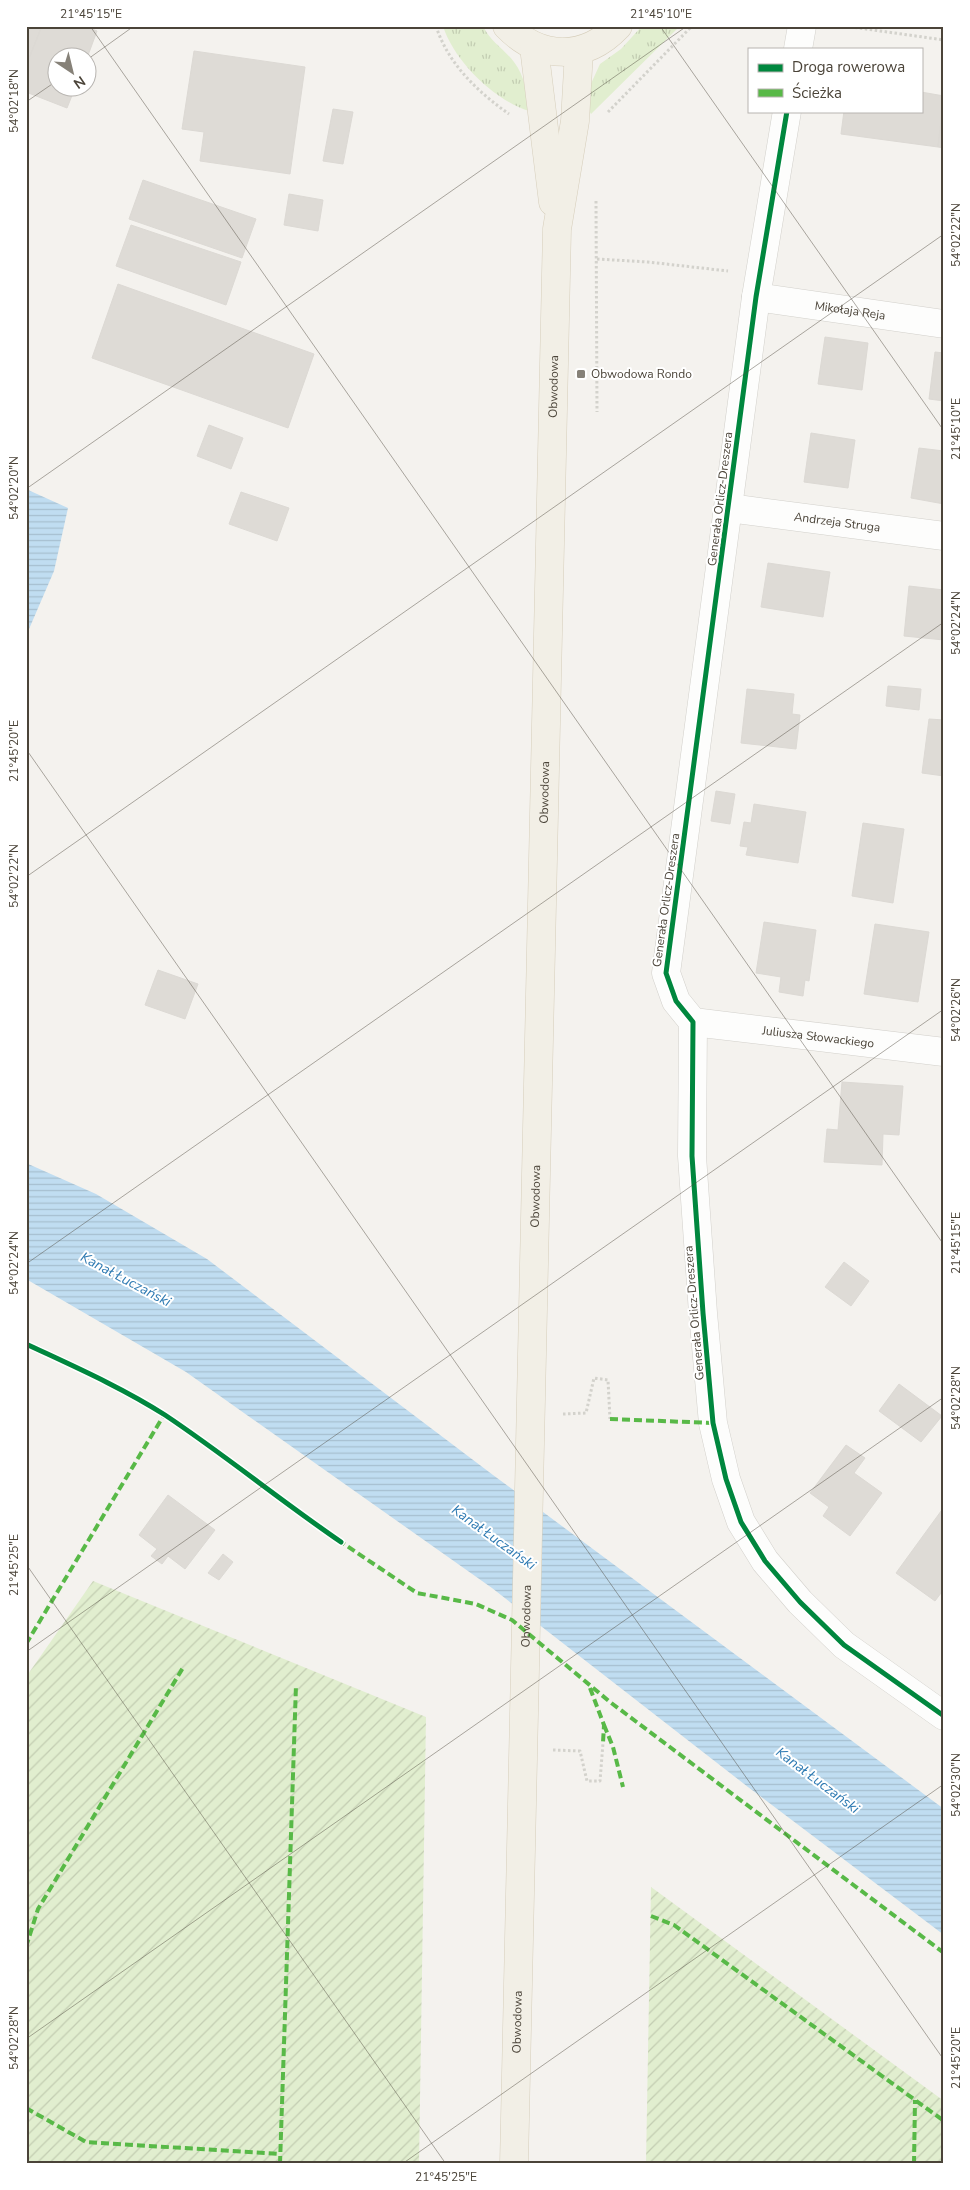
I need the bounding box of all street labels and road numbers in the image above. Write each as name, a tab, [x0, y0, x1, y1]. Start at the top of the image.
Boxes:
street label: Mikołaja Reja	[814, 298, 886, 323]
street label: Obwodowa	[545, 355, 562, 418]
street label: Generała Orlicz-Dreszera	[704, 431, 736, 567]
street label: Andrzeja Struga	[793, 509, 881, 536]
street label: Obwodowa	[536, 761, 553, 824]
street label: Generała Orlicz-Dreszera	[649, 832, 683, 968]
street label: Juliusza Słowackiego	[760, 1022, 875, 1052]
street label: Obwodowa	[527, 1165, 544, 1228]
street label: Generała Orlicz-Dreszera	[680, 1245, 708, 1381]
street label: Obwodowa	[517, 1585, 535, 1648]
street label: Obwodowa	[508, 1990, 526, 2054]

